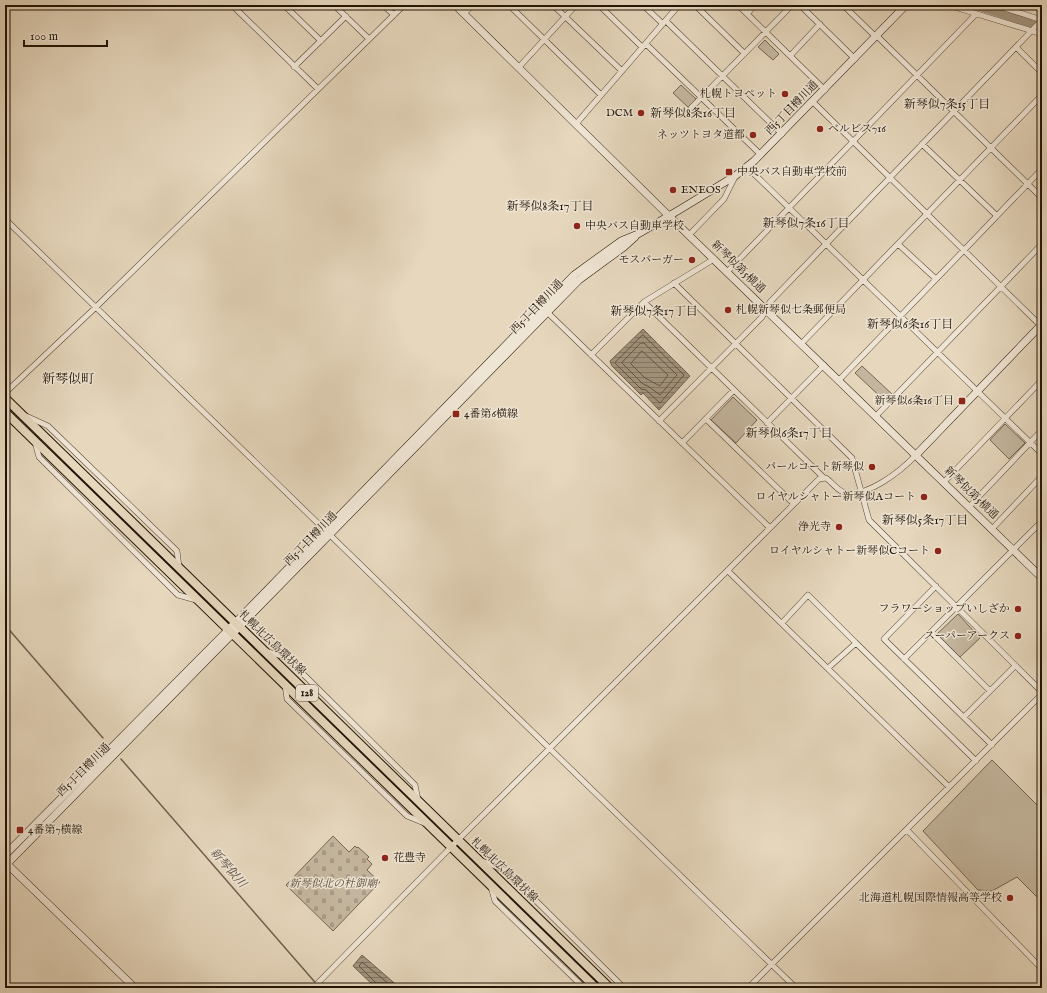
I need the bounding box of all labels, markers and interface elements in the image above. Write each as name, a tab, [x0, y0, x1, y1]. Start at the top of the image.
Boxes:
scale bar	[24, 22, 107, 48]
text: 100 m	[30, 29, 58, 44]
street label: 西5丁目樽川通	[763, 78, 821, 138]
place label: 札幌トヨペット	[700, 87, 777, 101]
marker: 札幌トヨペット	[780, 89, 790, 99]
district label: 新琴似7条15丁目	[904, 97, 990, 112]
place label: DCM	[606, 106, 634, 120]
district label: 新琴似8条16丁目	[650, 106, 736, 121]
marker: DCM	[636, 108, 646, 118]
place label: ベルビス716	[828, 122, 886, 136]
marker: ベルビス716	[815, 124, 825, 134]
place label: ネッツトヨタ道都	[657, 128, 745, 142]
marker: ネッツトヨタ道都	[748, 130, 758, 140]
place label: 中央バス自動車学校前	[737, 165, 847, 179]
marker: 中央バス自動車学校前	[724, 167, 734, 177]
place label: ENEOS	[681, 183, 721, 197]
marker: ENEOS	[668, 185, 678, 195]
district label: 新琴似8条17丁目	[507, 199, 593, 214]
district label: 新琴似7条16丁目	[762, 216, 850, 231]
place label: 中央バス自動車学校	[585, 219, 684, 233]
marker: 中央バス自動車学校	[572, 221, 582, 231]
street label: 新琴似第5横通	[708, 238, 768, 296]
place label: モスバーガー	[618, 253, 684, 267]
marker: モスバーガー	[687, 255, 697, 265]
street label: 西5丁目樽川通	[508, 277, 566, 337]
place label: 札幌新琴似七条郵便局	[736, 303, 846, 317]
district label: 新琴似7条17丁目	[610, 304, 698, 319]
marker: 札幌新琴似七条郵便局	[723, 305, 733, 315]
district label: 新琴似6条16丁目	[867, 317, 953, 332]
district label: 新琴似町	[42, 371, 94, 388]
place label: 新琴似6条16丁目	[875, 394, 954, 408]
marker: 新琴似6条16丁目	[957, 396, 967, 406]
place label: 4番第6横線	[464, 407, 518, 421]
marker: 4番第6横線	[451, 409, 461, 419]
district label: 新琴似6条17丁目	[745, 426, 833, 441]
place label: パールコート新琴似	[765, 460, 864, 474]
marker: パールコート新琴似	[867, 462, 877, 472]
street label: 新琴似第5横通	[941, 464, 1001, 522]
place label: ロイヤルシャトー新琴似Aコート	[756, 490, 916, 504]
marker: ロイヤルシャトー新琴似Aコート	[919, 492, 929, 502]
street label: 西5丁目樽川通	[282, 509, 340, 569]
district label: 新琴似5条17丁目	[882, 513, 968, 528]
place label: 浄光寺	[798, 520, 831, 534]
marker: 浄光寺	[834, 522, 844, 532]
place label: ロイヤルシャトー新琴似Cコート	[769, 544, 930, 558]
marker: ロイヤルシャトー新琴似Cコート	[933, 546, 943, 556]
place label: フラワーショップいしざか	[878, 602, 1010, 616]
marker: フラワーショップいしざか	[1013, 604, 1023, 614]
street label: 札幌北広島環状線	[235, 607, 309, 679]
place label: スーパーアークス	[924, 629, 1010, 643]
marker: スーパーアークス	[1013, 631, 1023, 641]
road number: 128	[296, 685, 318, 701]
street label: 西5丁目樽川通	[54, 740, 114, 800]
place label: 4番第7横線	[28, 823, 83, 837]
marker: 4番第7横線	[15, 825, 25, 835]
street label: 札幌北広島環状線	[467, 834, 541, 906]
water label: 新琴似川	[207, 845, 251, 893]
place label: 花豊寺	[393, 851, 426, 865]
marker: 花豊寺	[380, 853, 390, 863]
park label: 新琴似北の杜御廟	[289, 877, 379, 891]
place label: 北海道札幌国際情報高等学校	[859, 891, 1002, 905]
marker: 北海道札幌国際情報高等学校	[1005, 893, 1015, 903]

